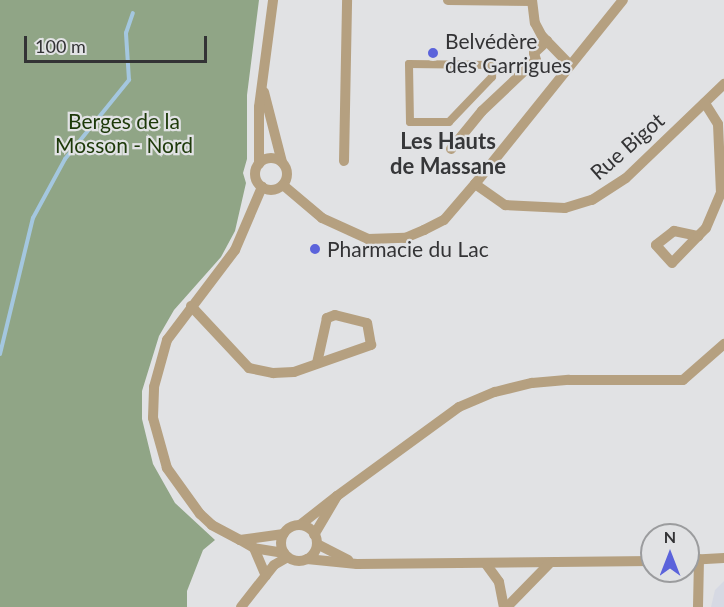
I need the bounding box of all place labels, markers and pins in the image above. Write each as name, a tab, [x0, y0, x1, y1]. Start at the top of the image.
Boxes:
place label: Belvédère des Garrigues	[445, 28, 571, 78]
marker: Belvédère des Garrigues	[426, 46, 440, 60]
place label: Pharmacie du Lac	[327, 236, 489, 262]
marker: Pharmacie du Lac	[308, 242, 322, 256]

